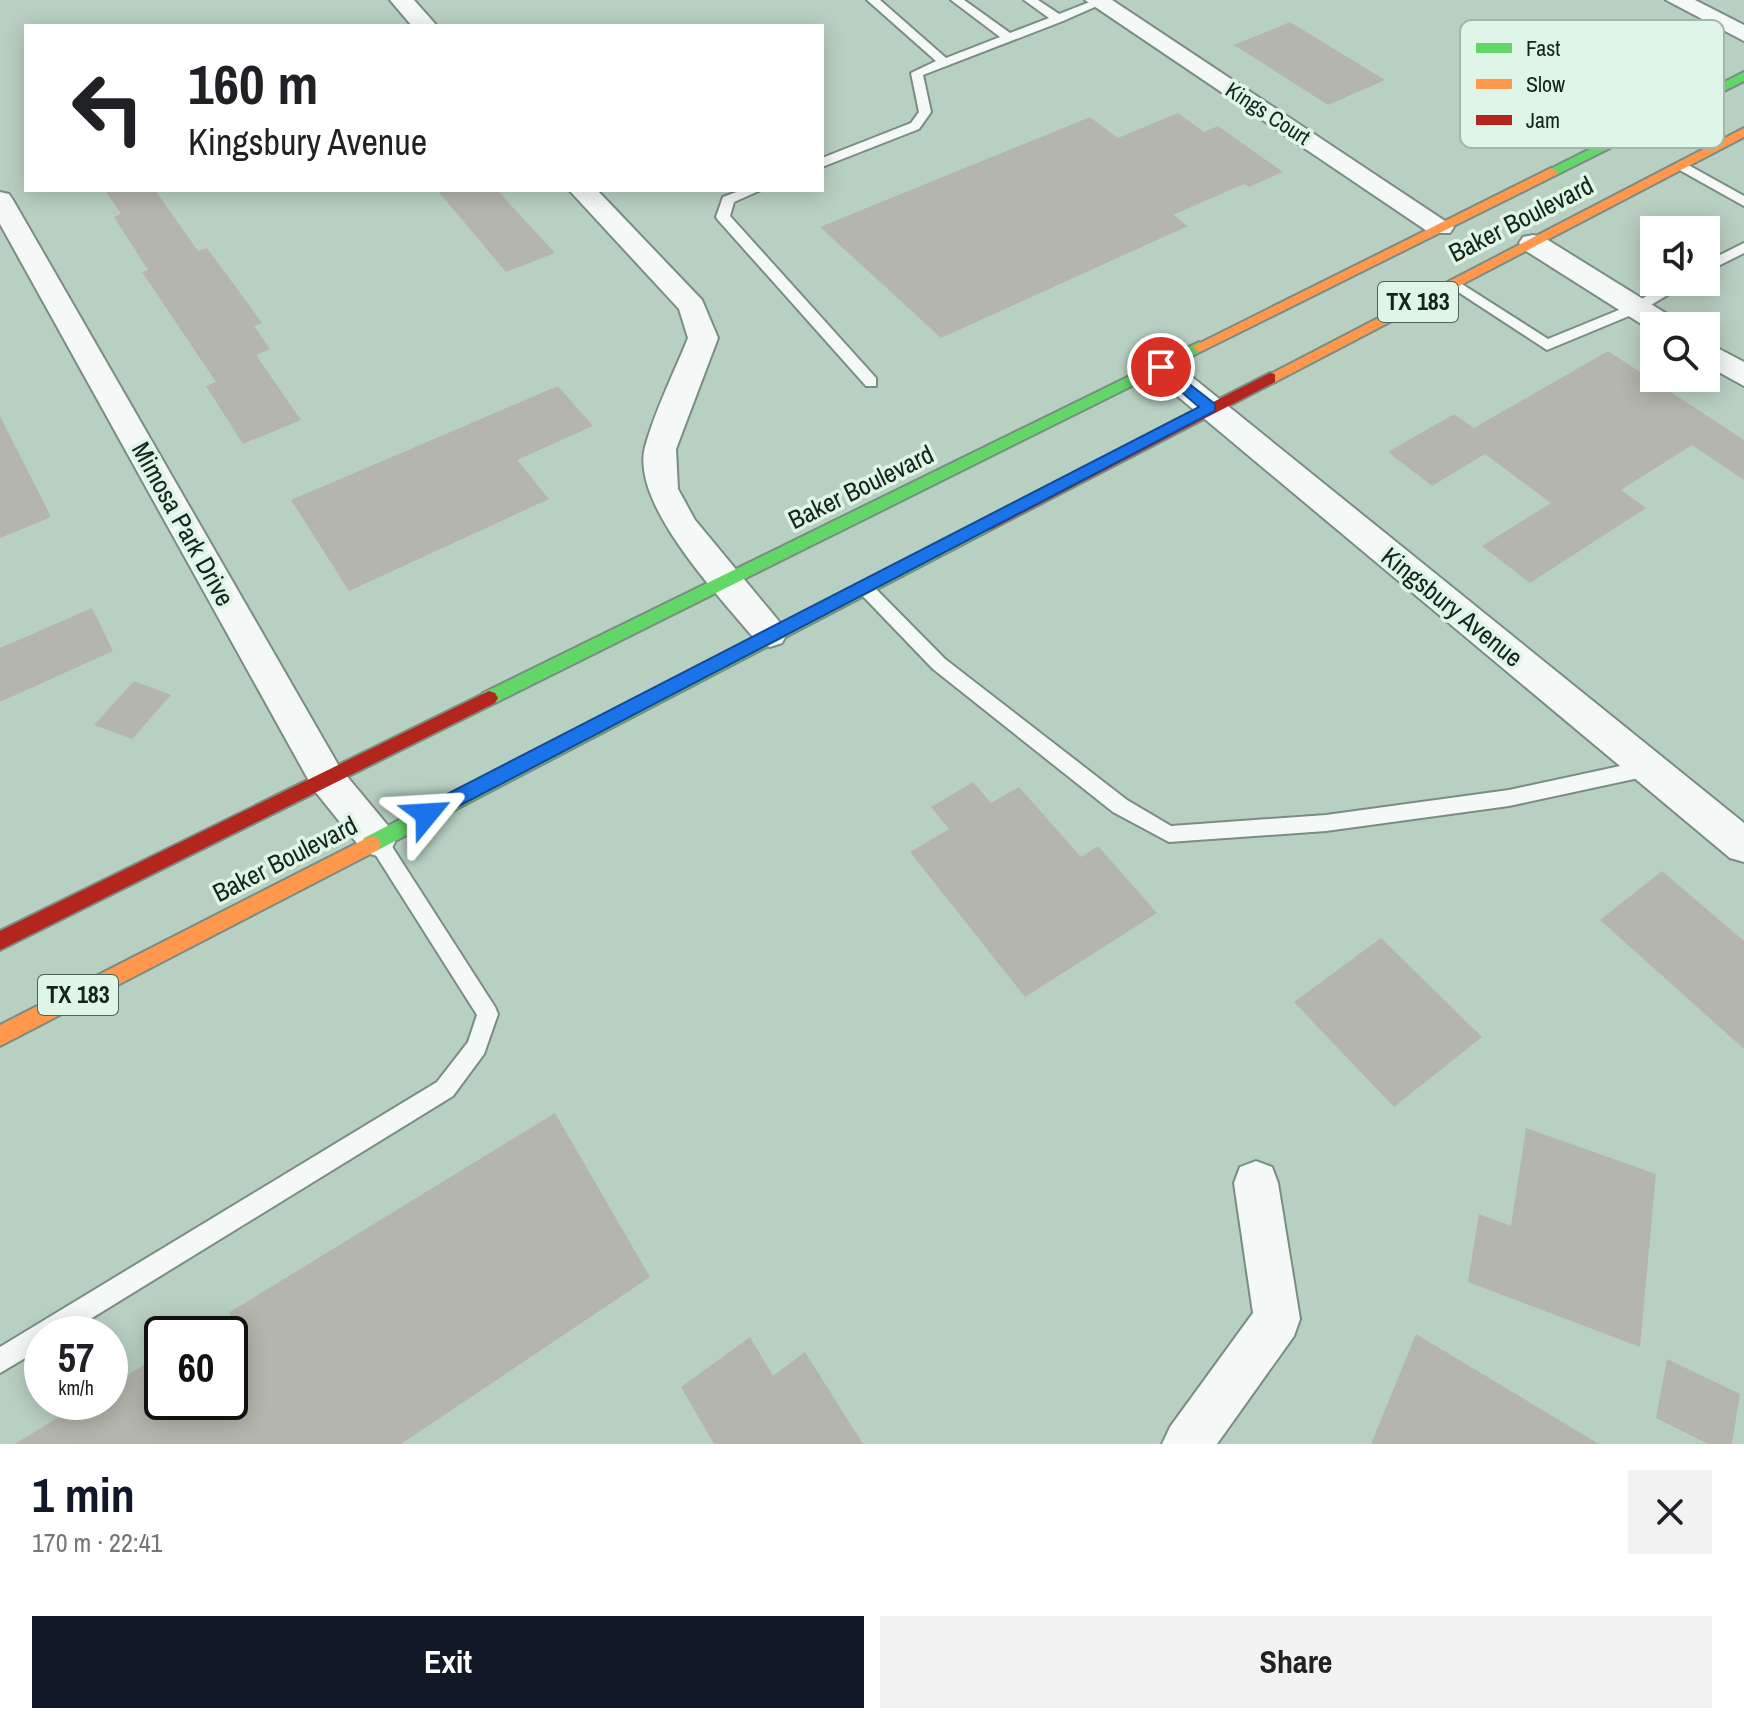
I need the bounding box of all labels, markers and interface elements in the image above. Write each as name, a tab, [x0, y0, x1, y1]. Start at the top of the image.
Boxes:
legend	[1460, 20, 1724, 148]
text: Fast	[1526, 33, 1560, 63]
text: 160 m	[188, 46, 318, 121]
icon: left	[56, 56, 160, 160]
text: Slow	[1526, 69, 1565, 99]
street label: Kings Court	[1220, 74, 1316, 152]
text: Jam	[1526, 105, 1560, 135]
text: Kingsbury Avenue	[188, 118, 427, 166]
street label: Baker Boulevard	[1443, 167, 1599, 270]
map controls	[1640, 216, 1720, 392]
button: sound	[1640, 216, 1720, 296]
road number: TX 183	[1378, 282, 1458, 322]
button: search	[1640, 312, 1720, 392]
pin	[1127, 333, 1195, 401]
icon: arrive	[1139, 345, 1183, 389]
street label: Mimosa Park Drive	[124, 435, 243, 612]
street label: Baker Boulevard	[782, 436, 939, 537]
street label: Kingsbury Avenue	[1374, 539, 1530, 675]
position arrow	[385, 772, 469, 856]
street label: Baker Boulevard	[207, 807, 363, 910]
road number: TX 183	[38, 975, 118, 1015]
speed limit sign: 60	[144, 1316, 248, 1420]
text: 57	[58, 1331, 94, 1384]
text: km/h	[58, 1374, 94, 1401]
text: 1 min	[32, 1462, 135, 1527]
button: close	[1628, 1470, 1712, 1554]
text: 170 m · 22:41	[32, 1525, 162, 1560]
button: Exit	[32, 1616, 864, 1708]
button: Share	[880, 1616, 1712, 1708]

